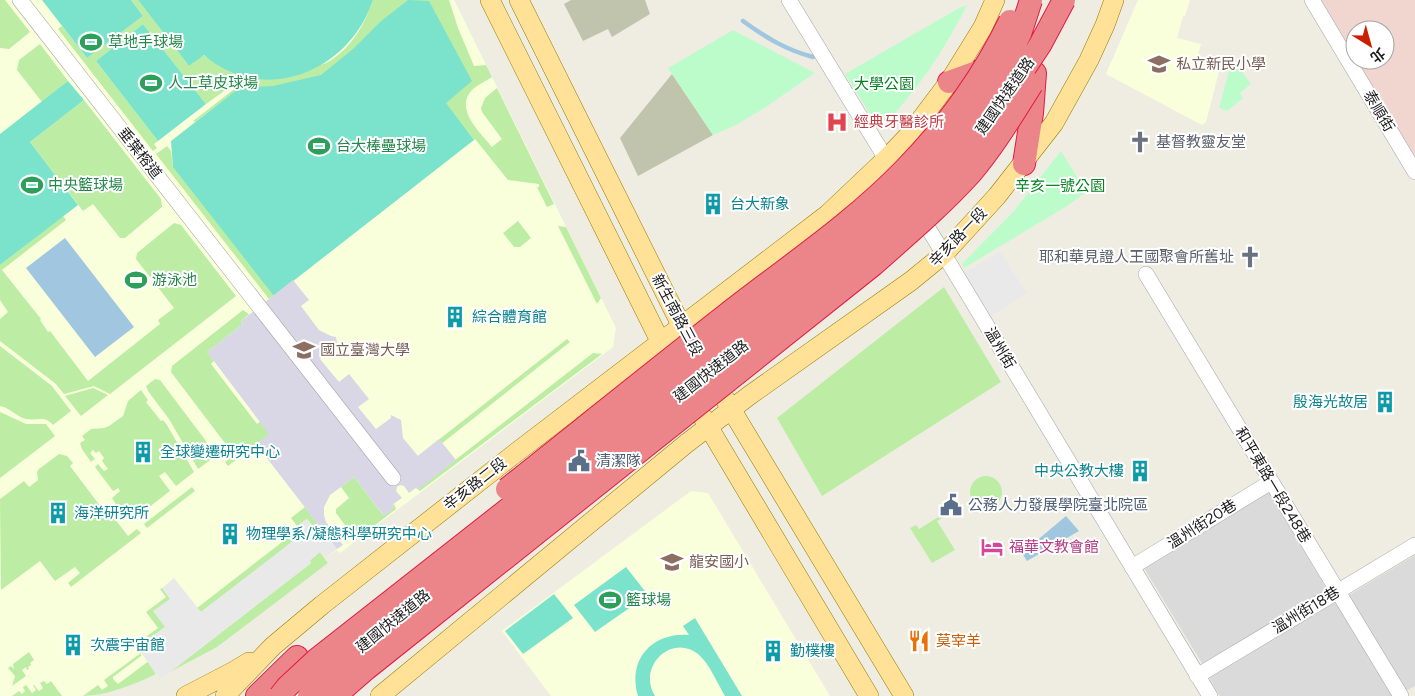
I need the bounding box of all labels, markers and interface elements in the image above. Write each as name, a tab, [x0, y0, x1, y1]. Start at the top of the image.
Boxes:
north arrow	[1345, 20, 1395, 70]
sports icon: 草地手球場	[78, 29, 104, 55]
place label: 草地手球場	[108, 33, 183, 51]
text: 北	[1367, 44, 1388, 66]
school or university icon: 私立新民小學	[1146, 51, 1172, 77]
street label: 建國快速道路	[972, 54, 1038, 138]
place label: 私立新民小學	[1176, 55, 1266, 73]
sports icon: 人工草皮球場	[138, 70, 164, 96]
place label: 人工草皮球場	[168, 74, 258, 92]
park label: 大學公園	[854, 75, 914, 93]
street label: 泰順街	[1360, 87, 1398, 135]
hospital icon: 經典牙醫診所	[824, 109, 850, 135]
place label: 經典牙醫診所	[854, 113, 944, 131]
street label: 垂葉榕道	[114, 124, 166, 182]
church icon: 基督教靈友堂	[1127, 129, 1153, 155]
sports icon: 台大棒壘球場	[306, 133, 332, 159]
place label: 基督教靈友堂	[1156, 133, 1246, 151]
place label: 台大棒壘球場	[336, 137, 426, 155]
sports icon: 中央籃球場	[19, 172, 45, 198]
place label: 中央籃球場	[48, 176, 123, 194]
park label: 辛亥一號公園	[1015, 177, 1105, 195]
building icon: 台大新象	[700, 191, 726, 217]
place label: 台大新象	[730, 195, 790, 213]
street label: 辛亥路一段	[925, 204, 991, 270]
church icon: 耶和華見證人王國聚會所舊址	[1237, 244, 1263, 270]
place label: 耶和華見證人王國聚會所舊址	[1039, 248, 1234, 266]
sports icon: 游泳池	[123, 267, 149, 293]
place label: 游泳池	[152, 271, 197, 289]
street label: 新生南路三段	[648, 271, 706, 359]
building icon: 綜合體育館	[442, 304, 468, 330]
place label: 綜合體育館	[472, 308, 547, 326]
street label: 溫州街	[981, 324, 1019, 372]
street label: 建國快速道路	[670, 336, 752, 406]
school or university icon: 國立臺灣大學	[291, 337, 317, 363]
place label: 國立臺灣大學	[320, 341, 410, 359]
building icon: 殷海光故居	[1372, 389, 1398, 415]
place label: 殷海光故居	[1293, 393, 1368, 411]
street label: 和平東路一段248巷	[1231, 424, 1315, 546]
building icon: 全球變遷研究中心	[130, 439, 156, 465]
place label: 全球變遷研究中心	[160, 443, 280, 461]
public building icon: 清潔隊	[566, 448, 592, 474]
place label: 清潔隊	[596, 452, 641, 470]
street label: 辛亥路二段	[440, 454, 510, 514]
building icon: 中央公教大樓	[1127, 458, 1153, 484]
place label: 中央公教大樓	[1034, 462, 1124, 480]
public building icon: 公務人力發展學院臺北院區	[938, 492, 964, 518]
place label: 公務人力發展學院臺北院區	[968, 496, 1148, 514]
street label: 溫州街20巷	[1164, 496, 1240, 552]
building icon: 海洋研究所	[45, 500, 71, 526]
place label: 海洋研究所	[74, 504, 149, 522]
building icon: 物理學系/凝態科學研究中心	[217, 521, 243, 547]
place label: 物理學系/凝態科學研究中心	[246, 525, 432, 543]
hotel icon: 福華文教會館	[979, 534, 1005, 560]
place label: 福華文教會館	[1009, 538, 1099, 556]
school or university icon: 龍安國小	[659, 549, 685, 575]
place label: 龍安國小	[689, 553, 749, 571]
street label: 溫州街18巷	[1269, 583, 1343, 637]
street label: 建國快速道路	[352, 586, 434, 656]
sports icon: 籃球場	[597, 587, 623, 613]
place label: 籃球場	[626, 591, 671, 609]
restaurant icon: 莫宰羊	[906, 628, 932, 654]
building icon: 次震宇宙館	[60, 632, 86, 658]
place label: 莫宰羊	[936, 632, 981, 650]
place label: 次震宇宙館	[90, 636, 165, 654]
building icon: 勤樸樓	[760, 638, 786, 664]
place label: 勤樸樓	[790, 642, 835, 660]

